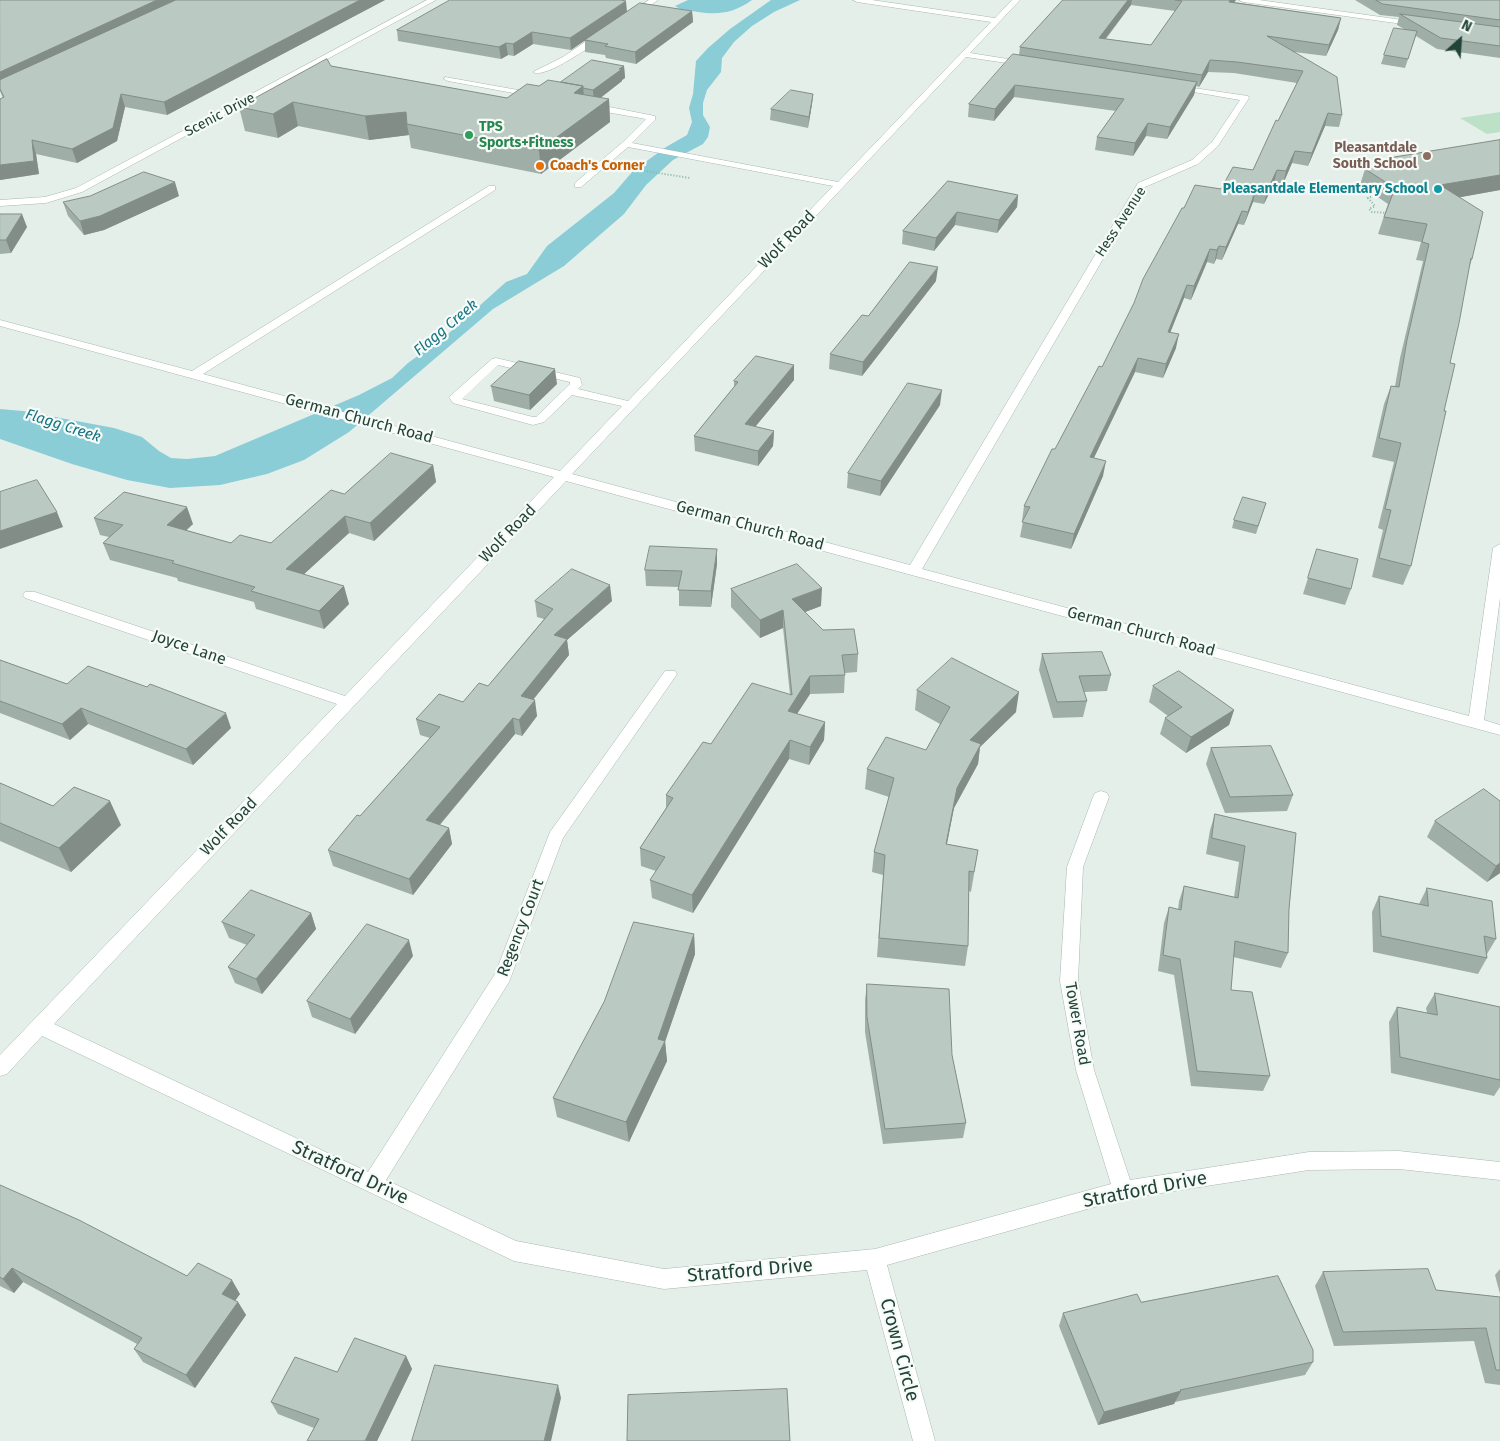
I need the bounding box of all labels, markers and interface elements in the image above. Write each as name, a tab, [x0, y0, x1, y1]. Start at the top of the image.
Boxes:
north arrow	[1435, 15, 1485, 65]
text: N	[1459, 16, 1475, 36]
street label: Scenic Drive	[182, 89, 258, 141]
place label: TPS Sports+Fitness	[479, 119, 574, 152]
marker: TPS Sports+Fitness	[463, 129, 475, 141]
place label: Pleasantdale South School	[1333, 140, 1417, 172]
marker: Pleasantdale South School	[1421, 150, 1433, 162]
place label: Coach's Corner	[550, 158, 644, 174]
marker: Coach's Corner	[534, 160, 546, 172]
place label: Pleasantdale Elementary School	[1223, 181, 1428, 197]
marker: Pleasantdale Elementary School	[1432, 183, 1444, 195]
street label: Hess Avenue	[1092, 184, 1150, 260]
street label: Wolf Road	[755, 207, 819, 273]
water label: Flagg Creek	[410, 296, 482, 360]
street label: German Church Road	[283, 390, 435, 448]
water label: Flagg Creek	[23, 405, 103, 447]
street label: German Church Road	[674, 497, 826, 555]
street label: Wolf Road	[476, 501, 540, 567]
street label: German Church Road	[1065, 603, 1217, 661]
street label: Joyce Lane	[150, 626, 228, 670]
street label: Wolf Road	[197, 794, 261, 860]
street label: Regency Court	[494, 876, 548, 980]
street label: Tower Road	[1060, 981, 1094, 1067]
street label: Stratford Drive	[288, 1136, 412, 1210]
street label: Stratford Drive	[1081, 1167, 1209, 1213]
street label: Stratford Drive	[686, 1254, 814, 1288]
street label: Crown Circle	[874, 1296, 924, 1404]

